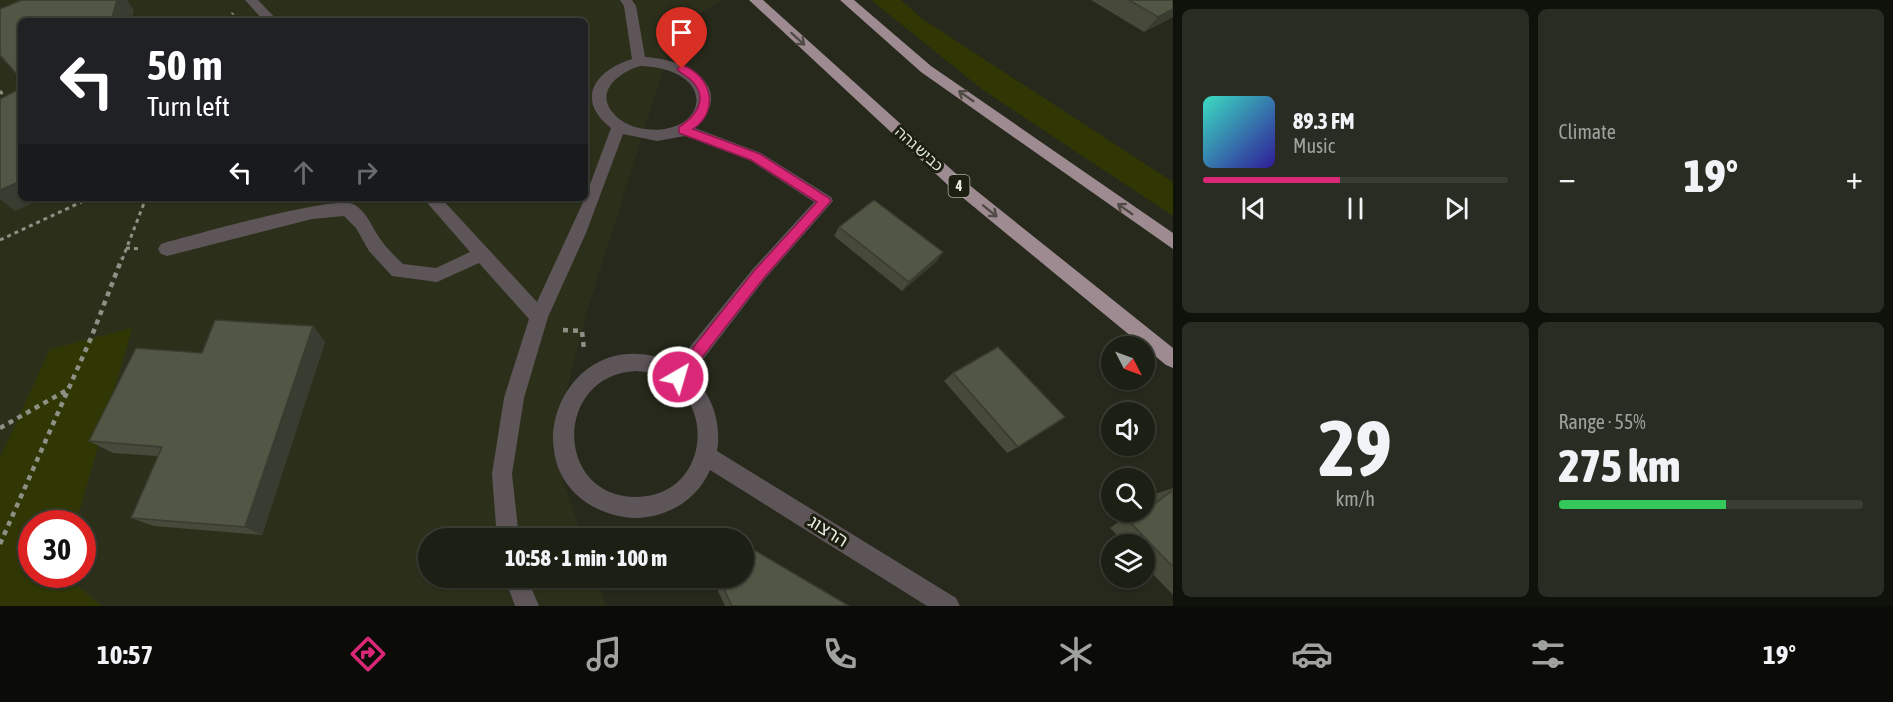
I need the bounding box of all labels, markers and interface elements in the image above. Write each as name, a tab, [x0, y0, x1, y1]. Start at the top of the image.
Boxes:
pin	[656, 7, 707, 69]
icon: arrive	[665, 16, 698, 49]
one-way arrow	[790, 32, 805, 46]
text: 50 m	[147, 41, 222, 89]
icon: left	[48, 42, 126, 120]
one-way arrow	[958, 90, 974, 102]
text: Turn left	[147, 91, 230, 122]
text: 89.3 FM	[1293, 108, 1355, 134]
text: Climate	[1559, 120, 1616, 143]
street label: כביש גהה	[892, 123, 947, 175]
text: Music	[1293, 134, 1335, 157]
text: 19°	[1683, 150, 1738, 202]
icon: left	[224, 156, 257, 189]
icon: ahead	[287, 156, 320, 189]
icon: right	[350, 156, 383, 189]
text: −	[1559, 158, 1576, 196]
text: +	[1846, 158, 1863, 196]
road number: 4	[948, 175, 970, 197]
icon: previous	[1237, 192, 1270, 225]
icon: pause	[1339, 192, 1372, 225]
icon: next	[1440, 192, 1473, 225]
one-way arrow	[1118, 203, 1134, 215]
one-way arrow	[982, 205, 998, 218]
north arrow	[1101, 336, 1155, 390]
map controls	[1101, 336, 1155, 588]
position arrow	[646, 345, 710, 409]
button: sound	[1101, 402, 1155, 456]
text: 29	[1319, 403, 1392, 493]
text: Range · 55%	[1559, 410, 1646, 433]
text: 275 km	[1559, 440, 1680, 492]
button: search	[1101, 468, 1155, 522]
text: km/h	[1335, 487, 1375, 510]
speed limit sign: 30	[18, 510, 96, 588]
street label: הרצוג	[805, 510, 852, 551]
button: layers	[1101, 534, 1155, 588]
text: 10:58 · 1 min · 100 m	[505, 545, 667, 571]
icon: directions	[347, 633, 389, 675]
icon: music	[583, 633, 625, 675]
icon: phone	[819, 633, 861, 675]
icon: climate	[1055, 633, 1097, 675]
icon: car	[1291, 633, 1333, 675]
icon: filters	[1527, 633, 1569, 675]
text: 10:57	[97, 639, 153, 670]
text: 19°	[1763, 639, 1796, 670]

